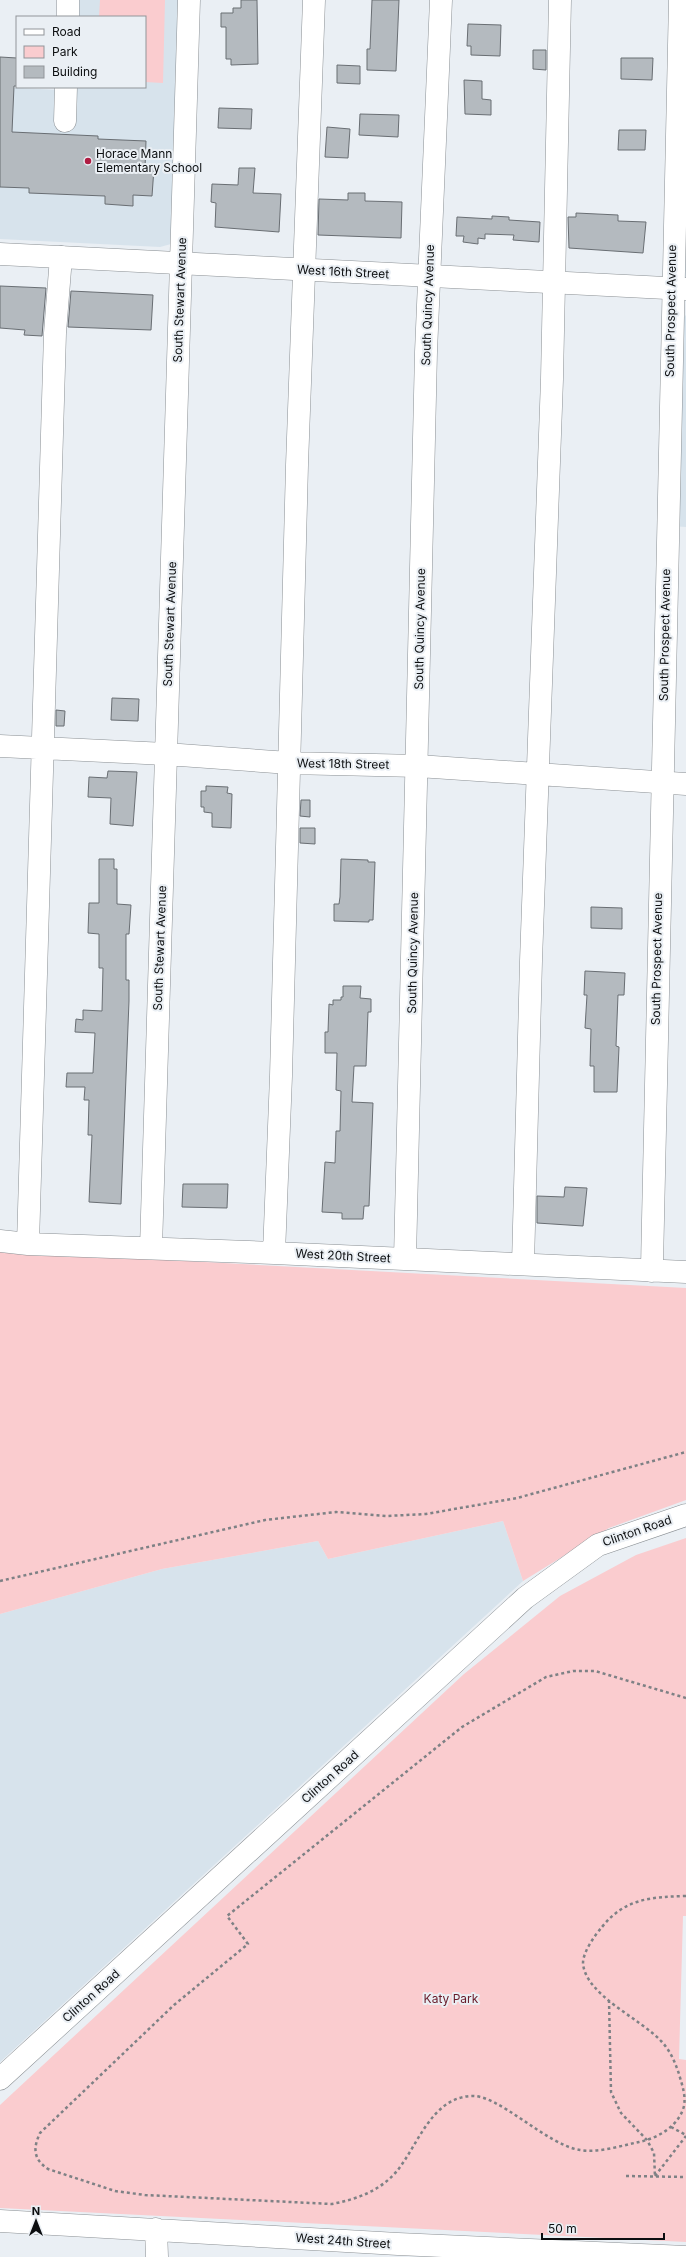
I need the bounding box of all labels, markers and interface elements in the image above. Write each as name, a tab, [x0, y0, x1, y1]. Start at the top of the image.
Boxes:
legend	[16, 16, 146, 88]
text: Road	[52, 24, 81, 39]
text: Park	[52, 44, 78, 59]
text: Building	[52, 64, 97, 79]
place label: Horace Mann Elementary School	[96, 146, 202, 175]
marker: Horace Mann Elementary School	[83, 156, 93, 166]
street label: South Stewart Avenue	[170, 237, 189, 363]
street label: South Quincy Avenue	[418, 244, 437, 366]
street label: South Prospect Avenue	[662, 245, 679, 377]
street label: West 16th Street	[296, 262, 390, 281]
street label: South Stewart Avenue	[160, 561, 179, 687]
street label: South Quincy Avenue	[411, 568, 428, 690]
street label: South Prospect Avenue	[656, 569, 673, 701]
street label: West 18th Street	[297, 755, 389, 772]
street label: South Stewart Avenue	[150, 885, 169, 1011]
street label: South Quincy Avenue	[404, 892, 421, 1014]
street label: South Prospect Avenue	[648, 893, 665, 1025]
street label: West 20th Street	[295, 1246, 391, 1265]
street label: Clinton Road	[600, 1512, 673, 1549]
street label: Clinton Road	[298, 1747, 361, 1806]
street label: Clinton Road	[59, 1966, 122, 2025]
park label: Katy Park	[424, 1991, 479, 2006]
north arrow	[16, 2201, 56, 2241]
text: N	[32, 2204, 40, 2218]
scale bar	[542, 2215, 664, 2241]
text: 50 m	[548, 2221, 577, 2236]
street label: West 24th Street	[295, 2230, 391, 2251]

